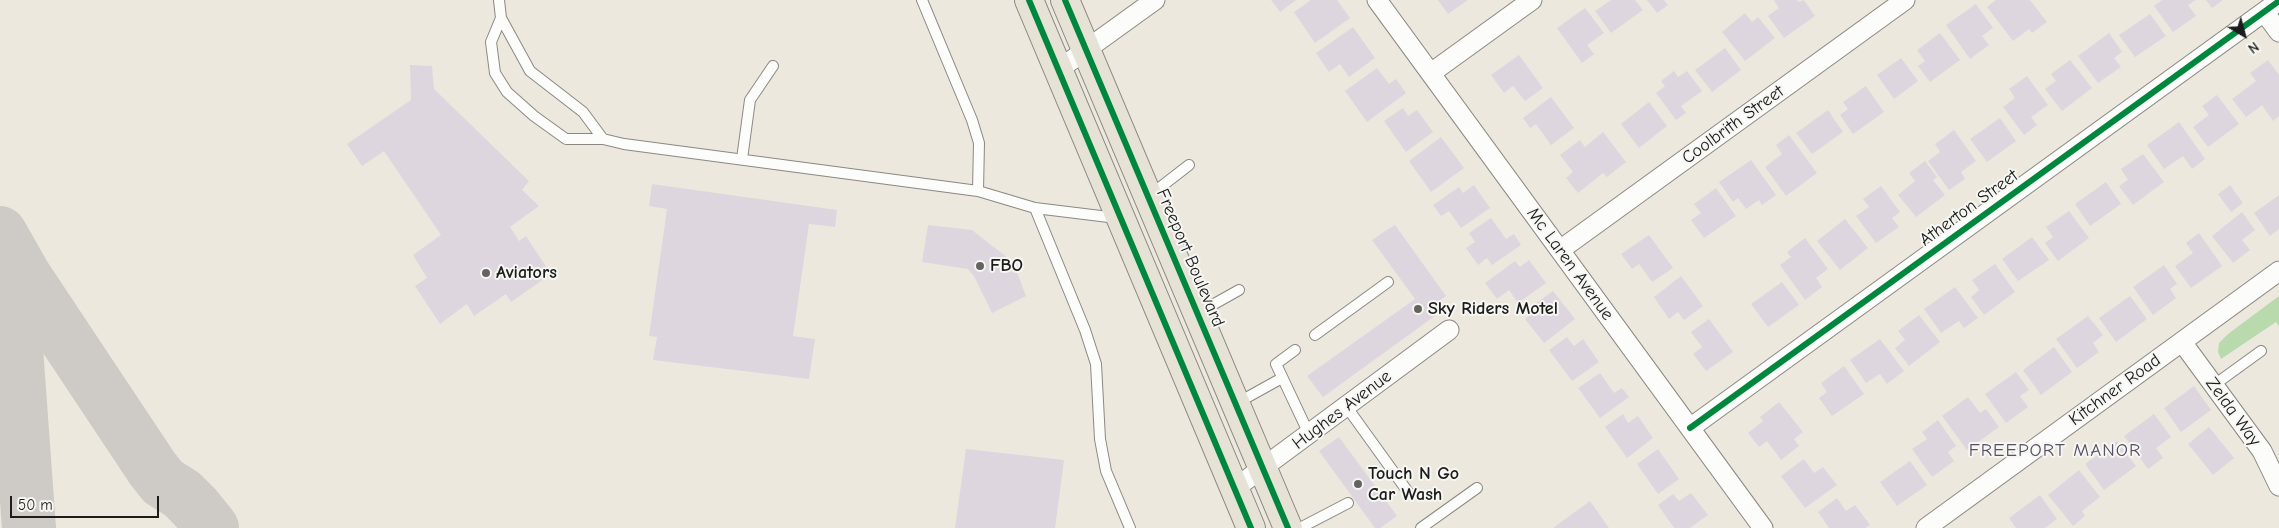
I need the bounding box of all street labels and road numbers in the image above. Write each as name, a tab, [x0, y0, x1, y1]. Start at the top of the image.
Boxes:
street label: Coolbrith Street	[1678, 81, 1788, 169]
street label: Atherton Street	[1915, 165, 2023, 251]
street label: Freeport Boulevard	[1151, 186, 1229, 330]
street label: Mc Laren Avenue	[1522, 203, 1618, 325]
street label: Kitchner Road	[2065, 349, 2165, 431]
street label: Hughes Avenue	[1288, 366, 1396, 454]
street label: Zelda Way	[2201, 373, 2265, 451]

